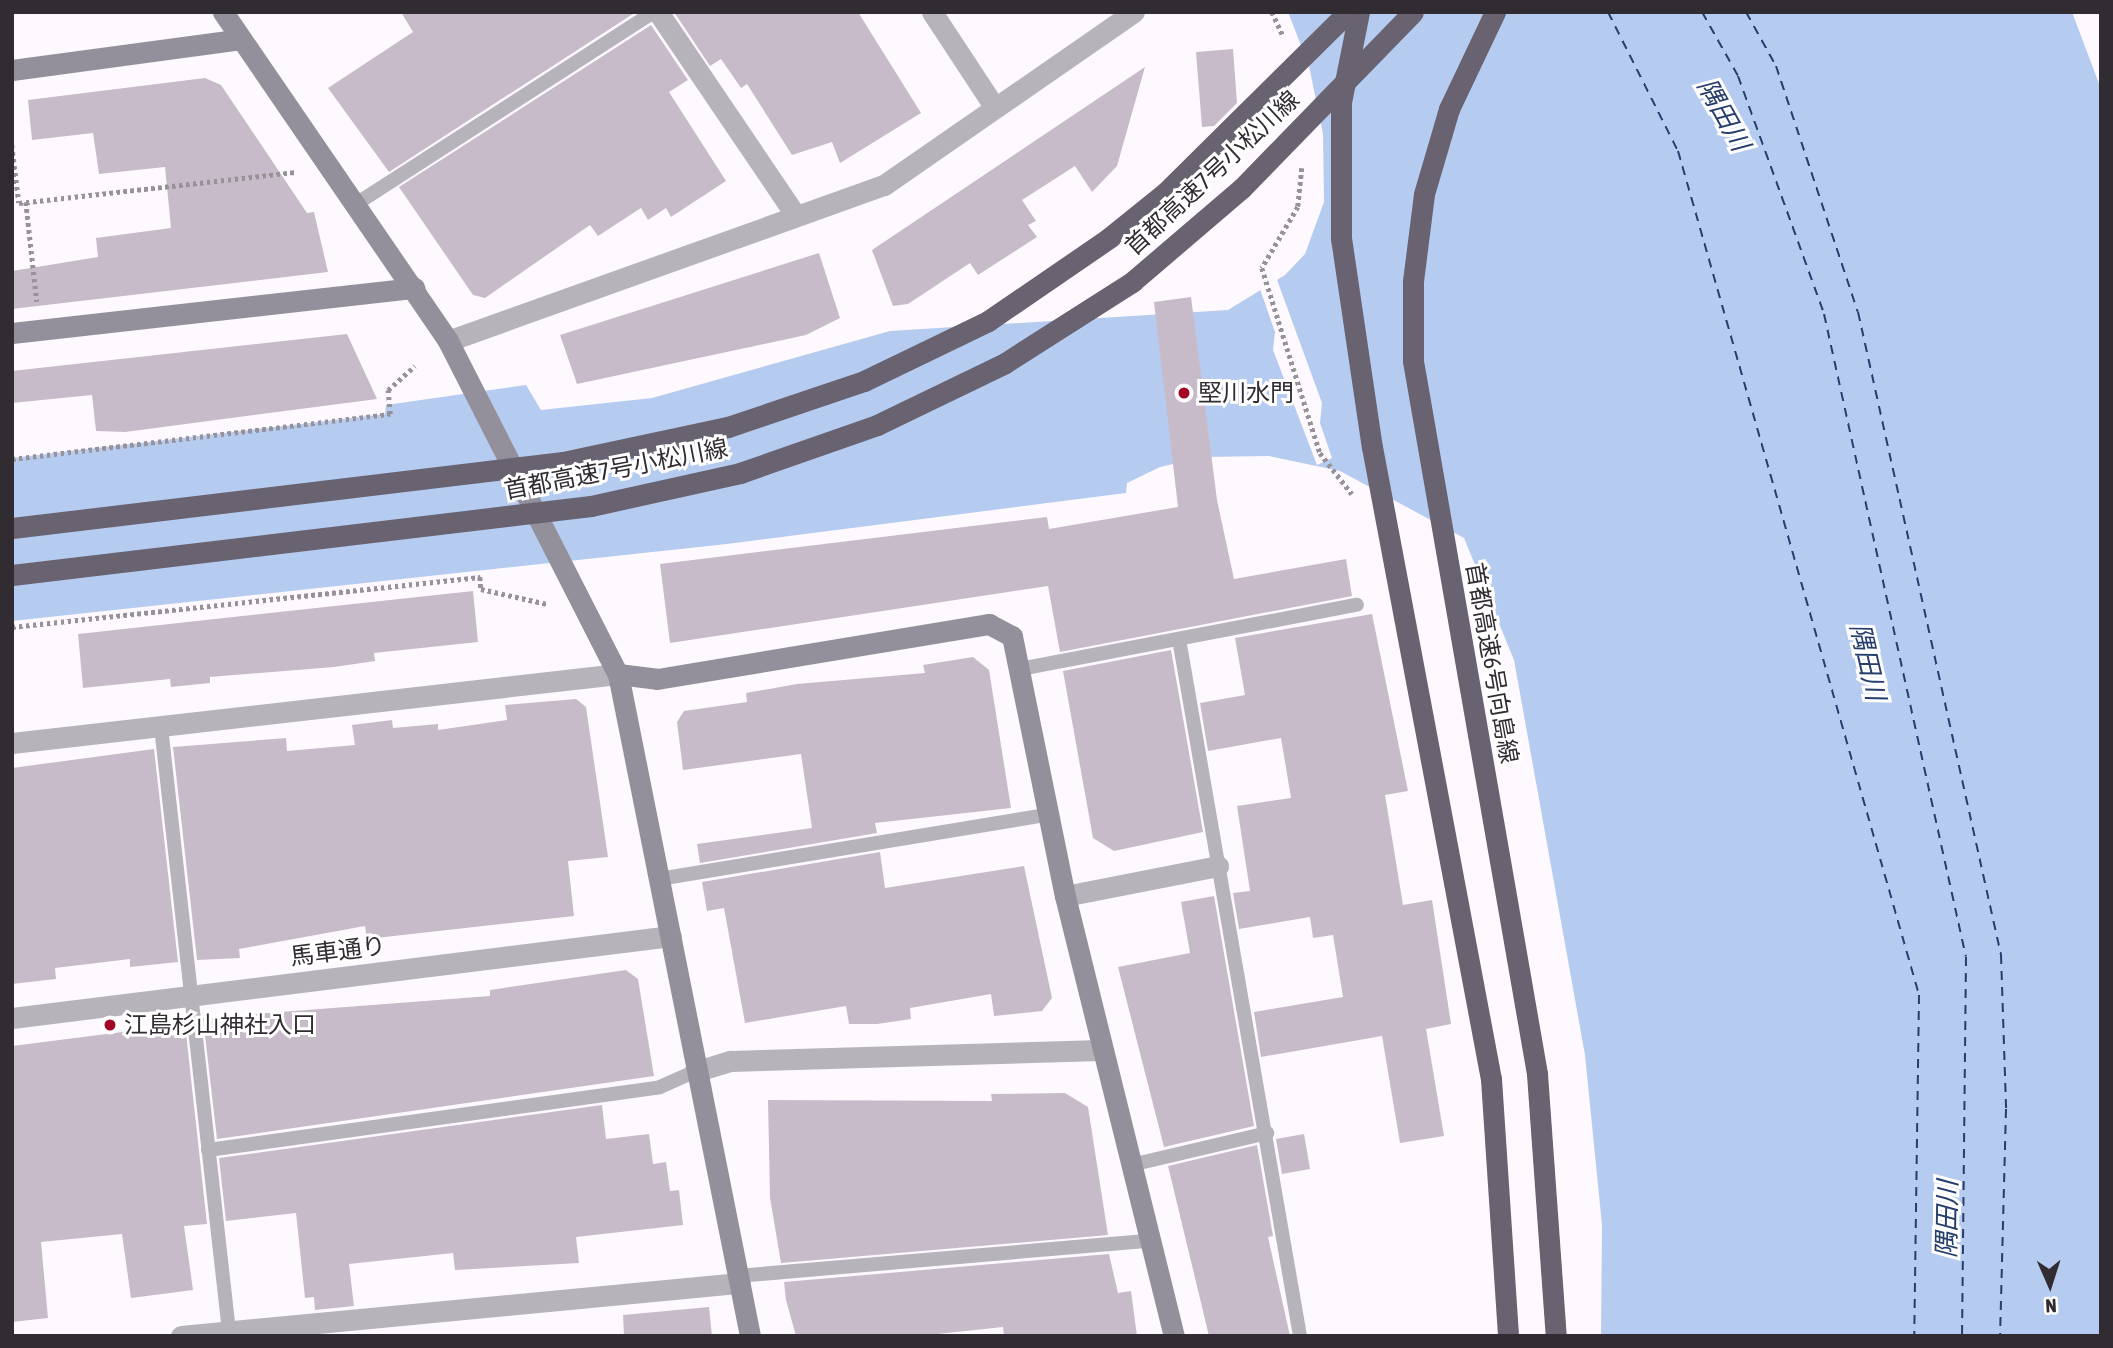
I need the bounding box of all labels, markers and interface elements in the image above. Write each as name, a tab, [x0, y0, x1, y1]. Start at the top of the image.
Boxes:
water label: 隅田川	[1690, 73, 1756, 157]
street label: 首都高速7号小松川線	[1119, 85, 1305, 261]
place label: 堅川水門	[1198, 379, 1294, 407]
marker: 堅川水門	[1176, 385, 1192, 401]
street label: 首都高速7号小松川線	[502, 433, 730, 505]
street label: 首都高速6号向島線	[1460, 560, 1524, 766]
water label: 隅田川	[1843, 620, 1891, 704]
street label: 馬車通り	[289, 931, 387, 971]
place label: 江島杉山神社入口	[124, 1011, 316, 1039]
marker: 江島杉山神社入口	[102, 1017, 118, 1033]
water label: 隅田川	[1932, 1180, 1964, 1258]
north arrow	[2015, 1250, 2085, 1320]
text: N	[2045, 1295, 2057, 1317]

